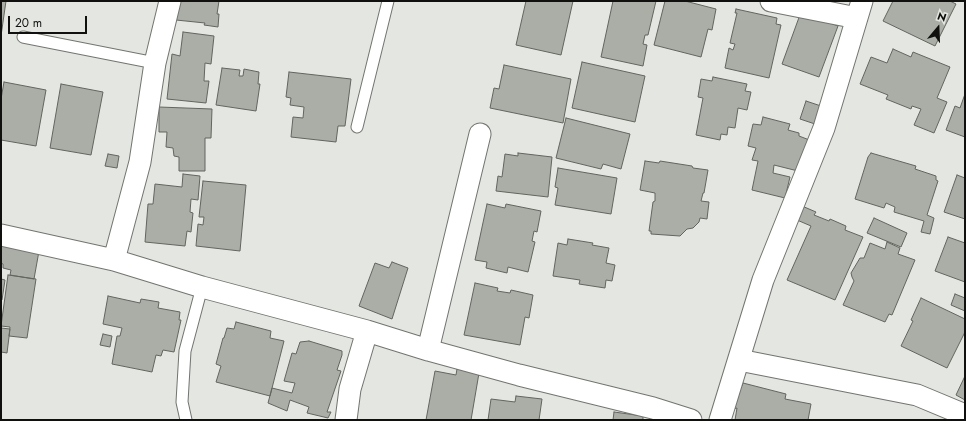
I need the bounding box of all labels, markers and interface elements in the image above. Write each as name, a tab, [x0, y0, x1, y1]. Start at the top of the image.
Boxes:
scale bar	[10, 8, 89, 34]
north arrow	[918, 8, 958, 48]
text: N	[935, 8, 949, 26]
text: 20 m	[15, 14, 42, 32]

